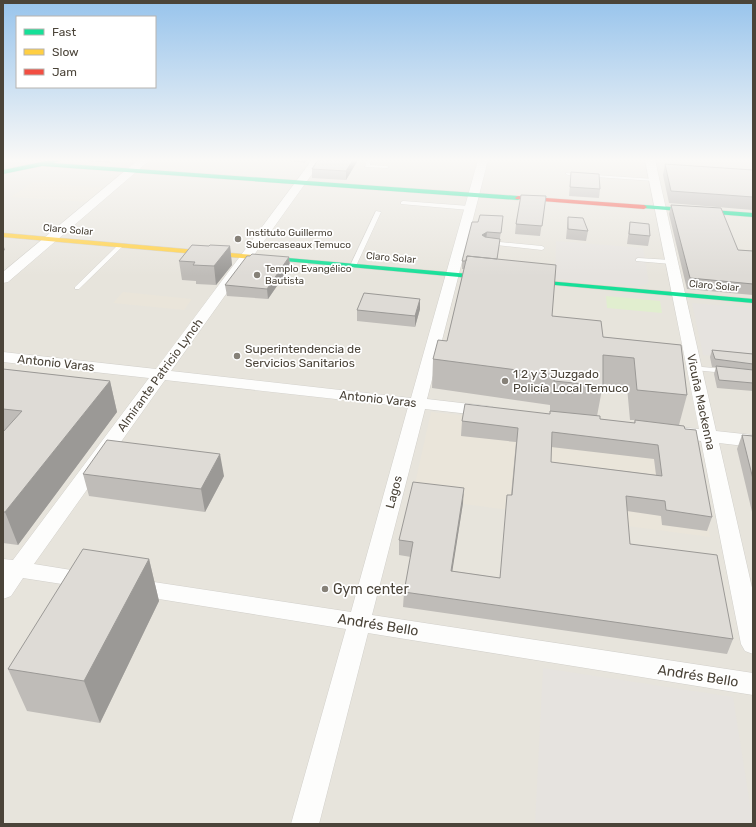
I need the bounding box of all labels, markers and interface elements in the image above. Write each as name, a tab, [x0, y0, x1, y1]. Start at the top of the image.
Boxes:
legend	[16, 16, 156, 88]
text: Fast	[52, 25, 76, 39]
text: Slow	[52, 45, 79, 59]
text: Jam	[52, 65, 77, 79]
street label: Claro Solar	[42, 222, 94, 238]
place label: Instituto Guillermo Subercaseaux Temuco	[246, 227, 351, 251]
marker: Instituto Guillermo Subercaseaux Temuco	[233, 234, 243, 244]
street label: Claro Solar	[365, 250, 417, 266]
place label: Templo Evangélico Bautista	[265, 263, 352, 287]
marker: Templo Evangélico Bautista	[252, 270, 262, 280]
street label: Claro Solar	[688, 278, 740, 294]
street label: Almirante Patricio Lynch	[114, 316, 206, 434]
place label: Superintendencia de Servicios Sanitarios	[245, 342, 361, 370]
marker: Superintendencia de Servicios Sanitarios	[232, 351, 242, 361]
street label: Antonio Varas	[17, 352, 95, 374]
street label: Vicuña Mackenna	[684, 353, 718, 451]
place label: 1 2 y 3 Juzgado Policía Local Temuco	[513, 367, 629, 395]
marker: 1 2 y 3 Juzgado Policía Local Temuco	[500, 376, 510, 386]
street label: Antonio Varas	[339, 388, 417, 410]
street label: Lagos	[383, 474, 405, 510]
place label: Gym center	[333, 581, 409, 598]
marker: Gym center	[320, 584, 330, 594]
street label: Andrés Bello	[336, 610, 420, 640]
street label: Andrés Bello	[656, 661, 740, 691]

